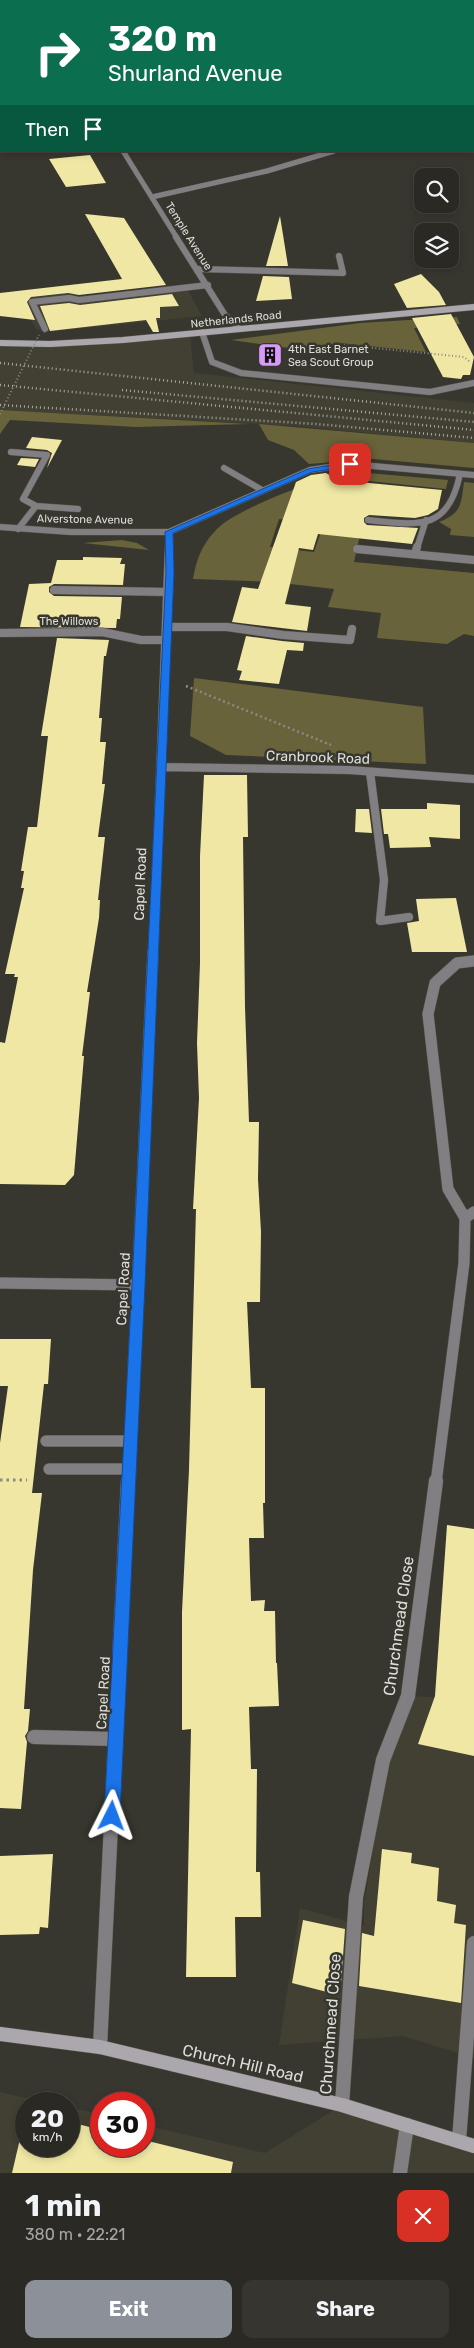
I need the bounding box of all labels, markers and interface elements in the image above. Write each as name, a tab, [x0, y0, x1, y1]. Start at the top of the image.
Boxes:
text: 320 m	[108, 18, 217, 60]
icon: right	[25, 20, 90, 85]
text: Shurland Avenue	[108, 60, 282, 87]
icon: arrive	[79, 115, 107, 143]
text: Then	[25, 118, 69, 141]
map controls	[414, 168, 459, 268]
button: search	[414, 168, 459, 213]
street label: Temple Avenue	[163, 200, 215, 273]
button: layers	[414, 223, 459, 268]
street label: Netherlands Road	[190, 308, 282, 331]
building icon: 4th East Barnet Sea Scout Group	[257, 342, 283, 368]
place label: 4th East Barnet Sea Scout Group	[288, 343, 374, 369]
pin	[329, 443, 371, 485]
icon: arrive	[336, 450, 364, 478]
street label: Alverstone Avenue	[37, 512, 133, 527]
street label: The Willows	[40, 615, 99, 628]
street label: Cranbrook Road	[266, 747, 370, 768]
street label: Capel Road	[131, 847, 150, 921]
street label: Capel Road	[113, 1252, 134, 1326]
street label: Churchmead Close	[379, 1555, 418, 1697]
street label: Capel Road	[93, 1656, 114, 1730]
position arrow	[85, 1789, 137, 1841]
street label: Churchmead Close	[316, 1953, 345, 2095]
street label: Church Hill Road	[181, 2040, 305, 2087]
speed limit sign: 30	[90, 2092, 155, 2157]
text: 20	[31, 2104, 64, 2133]
text: km/h	[33, 2130, 62, 2144]
text: 1 min	[25, 2188, 102, 2224]
button: close	[397, 2190, 449, 2242]
text: 380 m · 22:21	[25, 2225, 125, 2244]
button: Exit	[25, 2280, 232, 2338]
button: Share	[242, 2280, 449, 2338]

